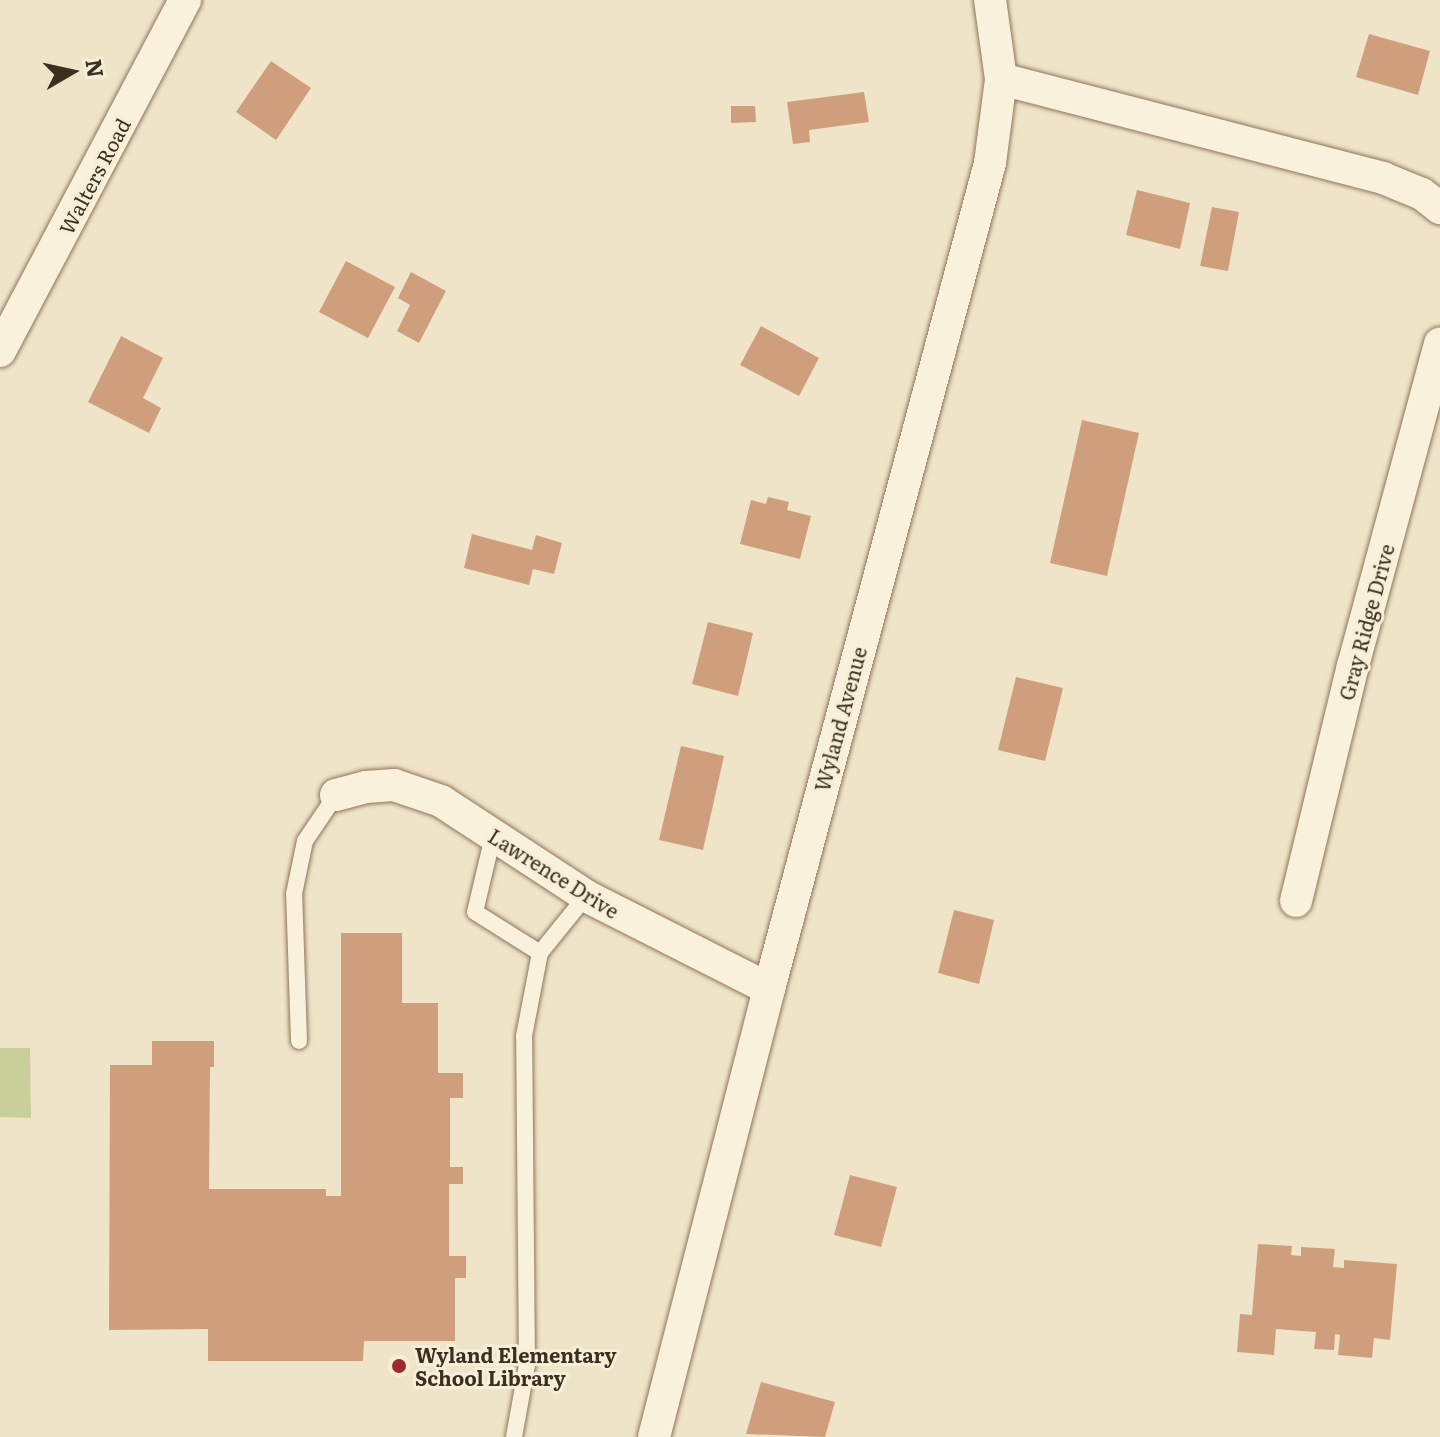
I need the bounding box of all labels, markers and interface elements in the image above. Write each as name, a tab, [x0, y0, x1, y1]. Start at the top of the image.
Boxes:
north arrow	[32, 32, 112, 112]
text: N	[78, 56, 114, 80]
street label: Walters Road	[53, 114, 135, 238]
street label: Gray Ridge Drive	[1334, 541, 1398, 703]
street label: Wyland Avenue	[809, 644, 871, 794]
street label: Lawrence Drive	[484, 823, 624, 923]
place label: Wyland Elementary School Library	[415, 1342, 617, 1389]
marker: Wyland Elementary School Library	[390, 1357, 408, 1375]

